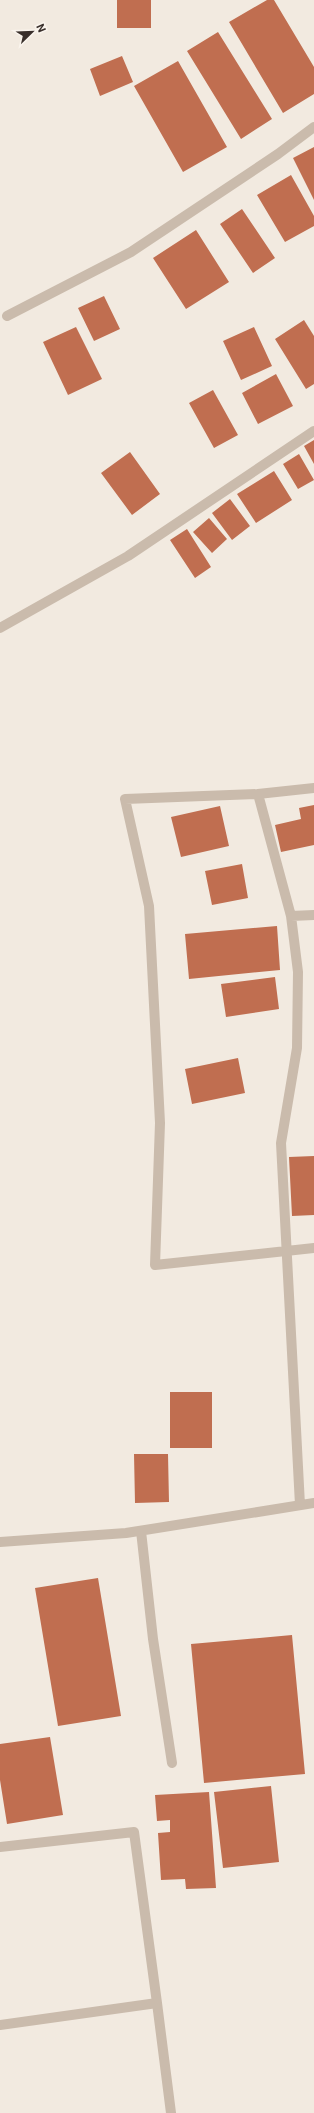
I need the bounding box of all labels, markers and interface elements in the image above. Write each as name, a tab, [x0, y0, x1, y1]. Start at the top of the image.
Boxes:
north arrow	[12, 12, 52, 52]
text: N	[33, 22, 48, 35]

